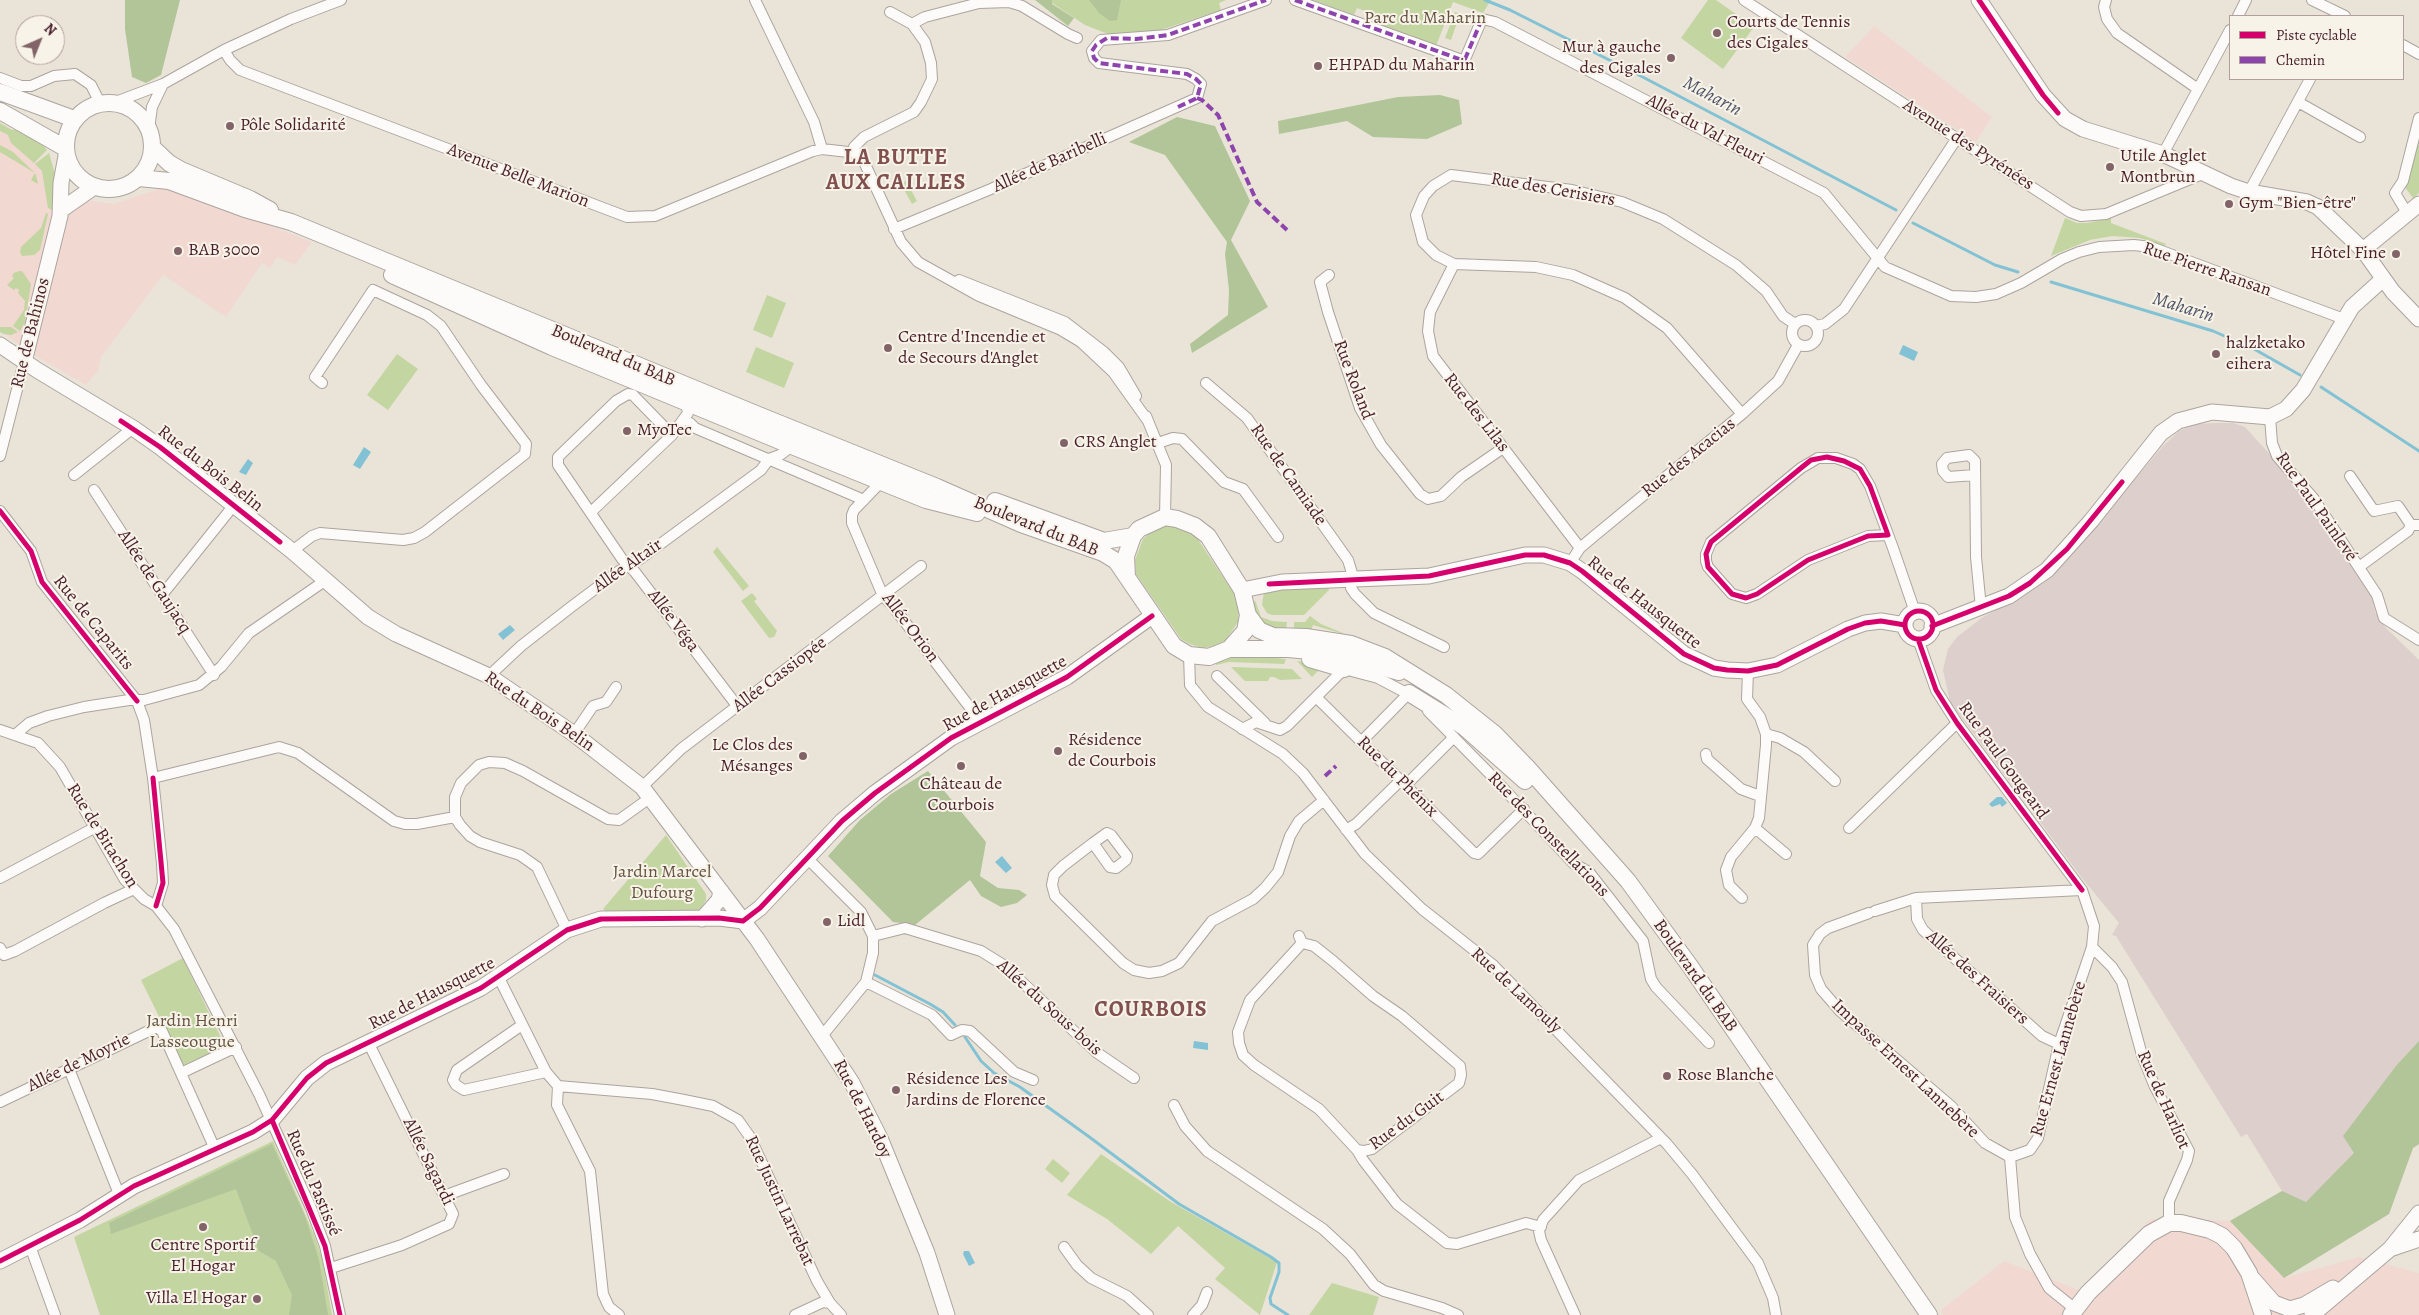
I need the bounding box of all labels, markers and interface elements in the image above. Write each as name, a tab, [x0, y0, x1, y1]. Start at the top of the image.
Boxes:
park label: Parc du Maharin	[1364, 8, 1486, 30]
place label: Courts de Tennis des Cigales	[1727, 12, 1850, 54]
north arrow	[15, 15, 65, 65]
legend	[2229, 15, 2404, 80]
text: N	[40, 19, 60, 40]
text: Piste cyclable	[2276, 25, 2357, 45]
marker: Courts de Tennis des Cigales	[1711, 27, 1723, 39]
place label: Mur à gauche des Cigales	[1562, 37, 1661, 80]
text: Chemin	[2276, 50, 2325, 70]
marker: Mur à gauche des Cigales	[1665, 52, 1677, 64]
place label: EHPAD du Maharin	[1328, 55, 1475, 77]
marker: EHPAD du Maharin	[1312, 60, 1324, 72]
water label: Maharin	[1679, 72, 1745, 122]
street label: Allée du Val Fleuri	[1642, 90, 1768, 170]
street label: Avenue des Pyrénées	[1898, 95, 2038, 195]
place label: Pôle Solidarité	[240, 115, 346, 137]
marker: Pôle Solidarité	[224, 120, 236, 132]
street label: Allée de Baribelli	[990, 128, 1110, 198]
street label: Avenue Belle Marion	[444, 139, 592, 213]
district label: LA BUTTE AUX CAILLES	[824, 146, 968, 198]
place label: Utile Anglet Montbrun	[2120, 146, 2207, 188]
marker: Utile Anglet Montbrun	[2104, 161, 2116, 173]
street label: Rue des Cerisiers	[1489, 168, 1617, 212]
place label: Gym "Bien-être"	[2239, 193, 2356, 215]
marker: Gym "Bien-être"	[2223, 198, 2235, 210]
street label: Rue Pierre Ransan	[2140, 238, 2274, 302]
place label: BAB 3000	[188, 240, 260, 262]
place label: Hôtel Fine	[2310, 243, 2386, 265]
marker: BAB 3000	[172, 245, 184, 257]
marker: Hôtel Fine	[2390, 248, 2402, 260]
street label: Rue de Bahinos	[7, 276, 55, 390]
water label: Maharin	[2150, 288, 2216, 328]
street label: Boulevard du BAB	[548, 320, 678, 392]
place label: Centre d'Incendie et de Secours d'Anglet	[898, 327, 1046, 369]
place label: halzketako eihera	[2226, 333, 2305, 376]
street label: Rue Roland	[1328, 337, 1378, 423]
marker: Centre d'Incendie et de Secours d'Anglet	[882, 342, 894, 354]
marker: halzketako eihera	[2210, 348, 2222, 360]
street label: Rue des Lilas	[1438, 369, 1514, 457]
street label: Rue des Acacias	[1638, 413, 1740, 503]
place label: MyoTec	[637, 420, 692, 442]
street label: Rue de Camiade	[1245, 420, 1331, 530]
street label: Rue du Bois Belin	[153, 421, 267, 517]
marker: MyoTec	[621, 425, 633, 437]
place label: CRS Anglet	[1074, 432, 1157, 454]
marker: CRS Anglet	[1058, 437, 1070, 449]
street label: Rue Paul Painlevé	[2270, 448, 2362, 566]
street label: Boulevard du BAB	[970, 492, 1102, 562]
street label: Allée de Gaujacq	[112, 526, 196, 638]
street label: Allée Altaïr	[589, 534, 667, 598]
street label: Rue de Hausquette	[1583, 552, 1705, 654]
street label: Rue de Caparits	[48, 571, 138, 675]
street label: Allée Véga	[642, 585, 704, 657]
street label: Allée Orion	[877, 589, 943, 667]
street label: Allée Cassiopée	[729, 633, 831, 717]
street label: Rue de Hausquette	[939, 651, 1071, 737]
street label: Rue du Bois Belin	[480, 667, 598, 757]
street label: Rue Paul Gougeard	[1953, 698, 2053, 824]
place label: Résidence de Courbois	[1068, 730, 1156, 772]
street label: Rue du Phénix	[1352, 732, 1442, 822]
place label: Le Clos des Mésanges	[712, 735, 793, 778]
marker: Résidence de Courbois	[1052, 745, 1064, 757]
marker: Le Clos des Mésanges	[797, 750, 809, 762]
marker: Château de Courbois	[955, 760, 967, 772]
street label: Rue des Constellations	[1483, 768, 1613, 902]
place label: Château de Courbois	[920, 774, 1002, 816]
street label: Rue de Bitachon	[61, 780, 143, 892]
park label: Jardin Marcel Dufourg	[613, 862, 711, 904]
place label: Lidl	[837, 911, 865, 933]
street label: Boulevard du BAB	[1648, 915, 1742, 1037]
marker: Lidl	[821, 916, 833, 928]
street label: Allée des Fraisiers	[1921, 926, 2033, 1030]
street label: Rue de Lamouly	[1466, 943, 1566, 1039]
street label: Rue de Hausquette	[365, 953, 499, 1035]
street label: Allée du Sous-bois	[992, 955, 1106, 1061]
street label: Rue Ernest Lannebère	[2026, 979, 2092, 1139]
street label: Impasse Ernest Lannebère	[1827, 995, 1983, 1143]
district label: COURBOIS	[1093, 998, 1209, 1024]
park label: Jardin Henri Lasseougue	[146, 1011, 238, 1054]
street label: Allée de Moyrie	[24, 1029, 134, 1097]
street label: Rue de Harliot	[2132, 1047, 2194, 1153]
street label: Rue de Hardoy	[828, 1056, 896, 1162]
place label: Rose Blanche	[1677, 1065, 1774, 1087]
place label: Résidence Les Jardins de Florence	[906, 1069, 1046, 1112]
marker: Rose Blanche	[1661, 1070, 1673, 1082]
marker: Résidence Les Jardins de Florence	[890, 1084, 902, 1096]
street label: Rue du Guit	[1365, 1087, 1449, 1155]
street label: Allée Sagardi	[398, 1115, 458, 1209]
street label: Rue du Pastissé	[281, 1127, 345, 1239]
street label: Rue Justin Larrebat	[739, 1132, 819, 1270]
marker: Centre Sportif El Hogar	[197, 1221, 209, 1233]
place label: Centre Sportif El Hogar	[151, 1235, 255, 1278]
place label: Villa El Hogar	[146, 1288, 247, 1310]
marker: Villa El Hogar	[251, 1293, 263, 1305]

